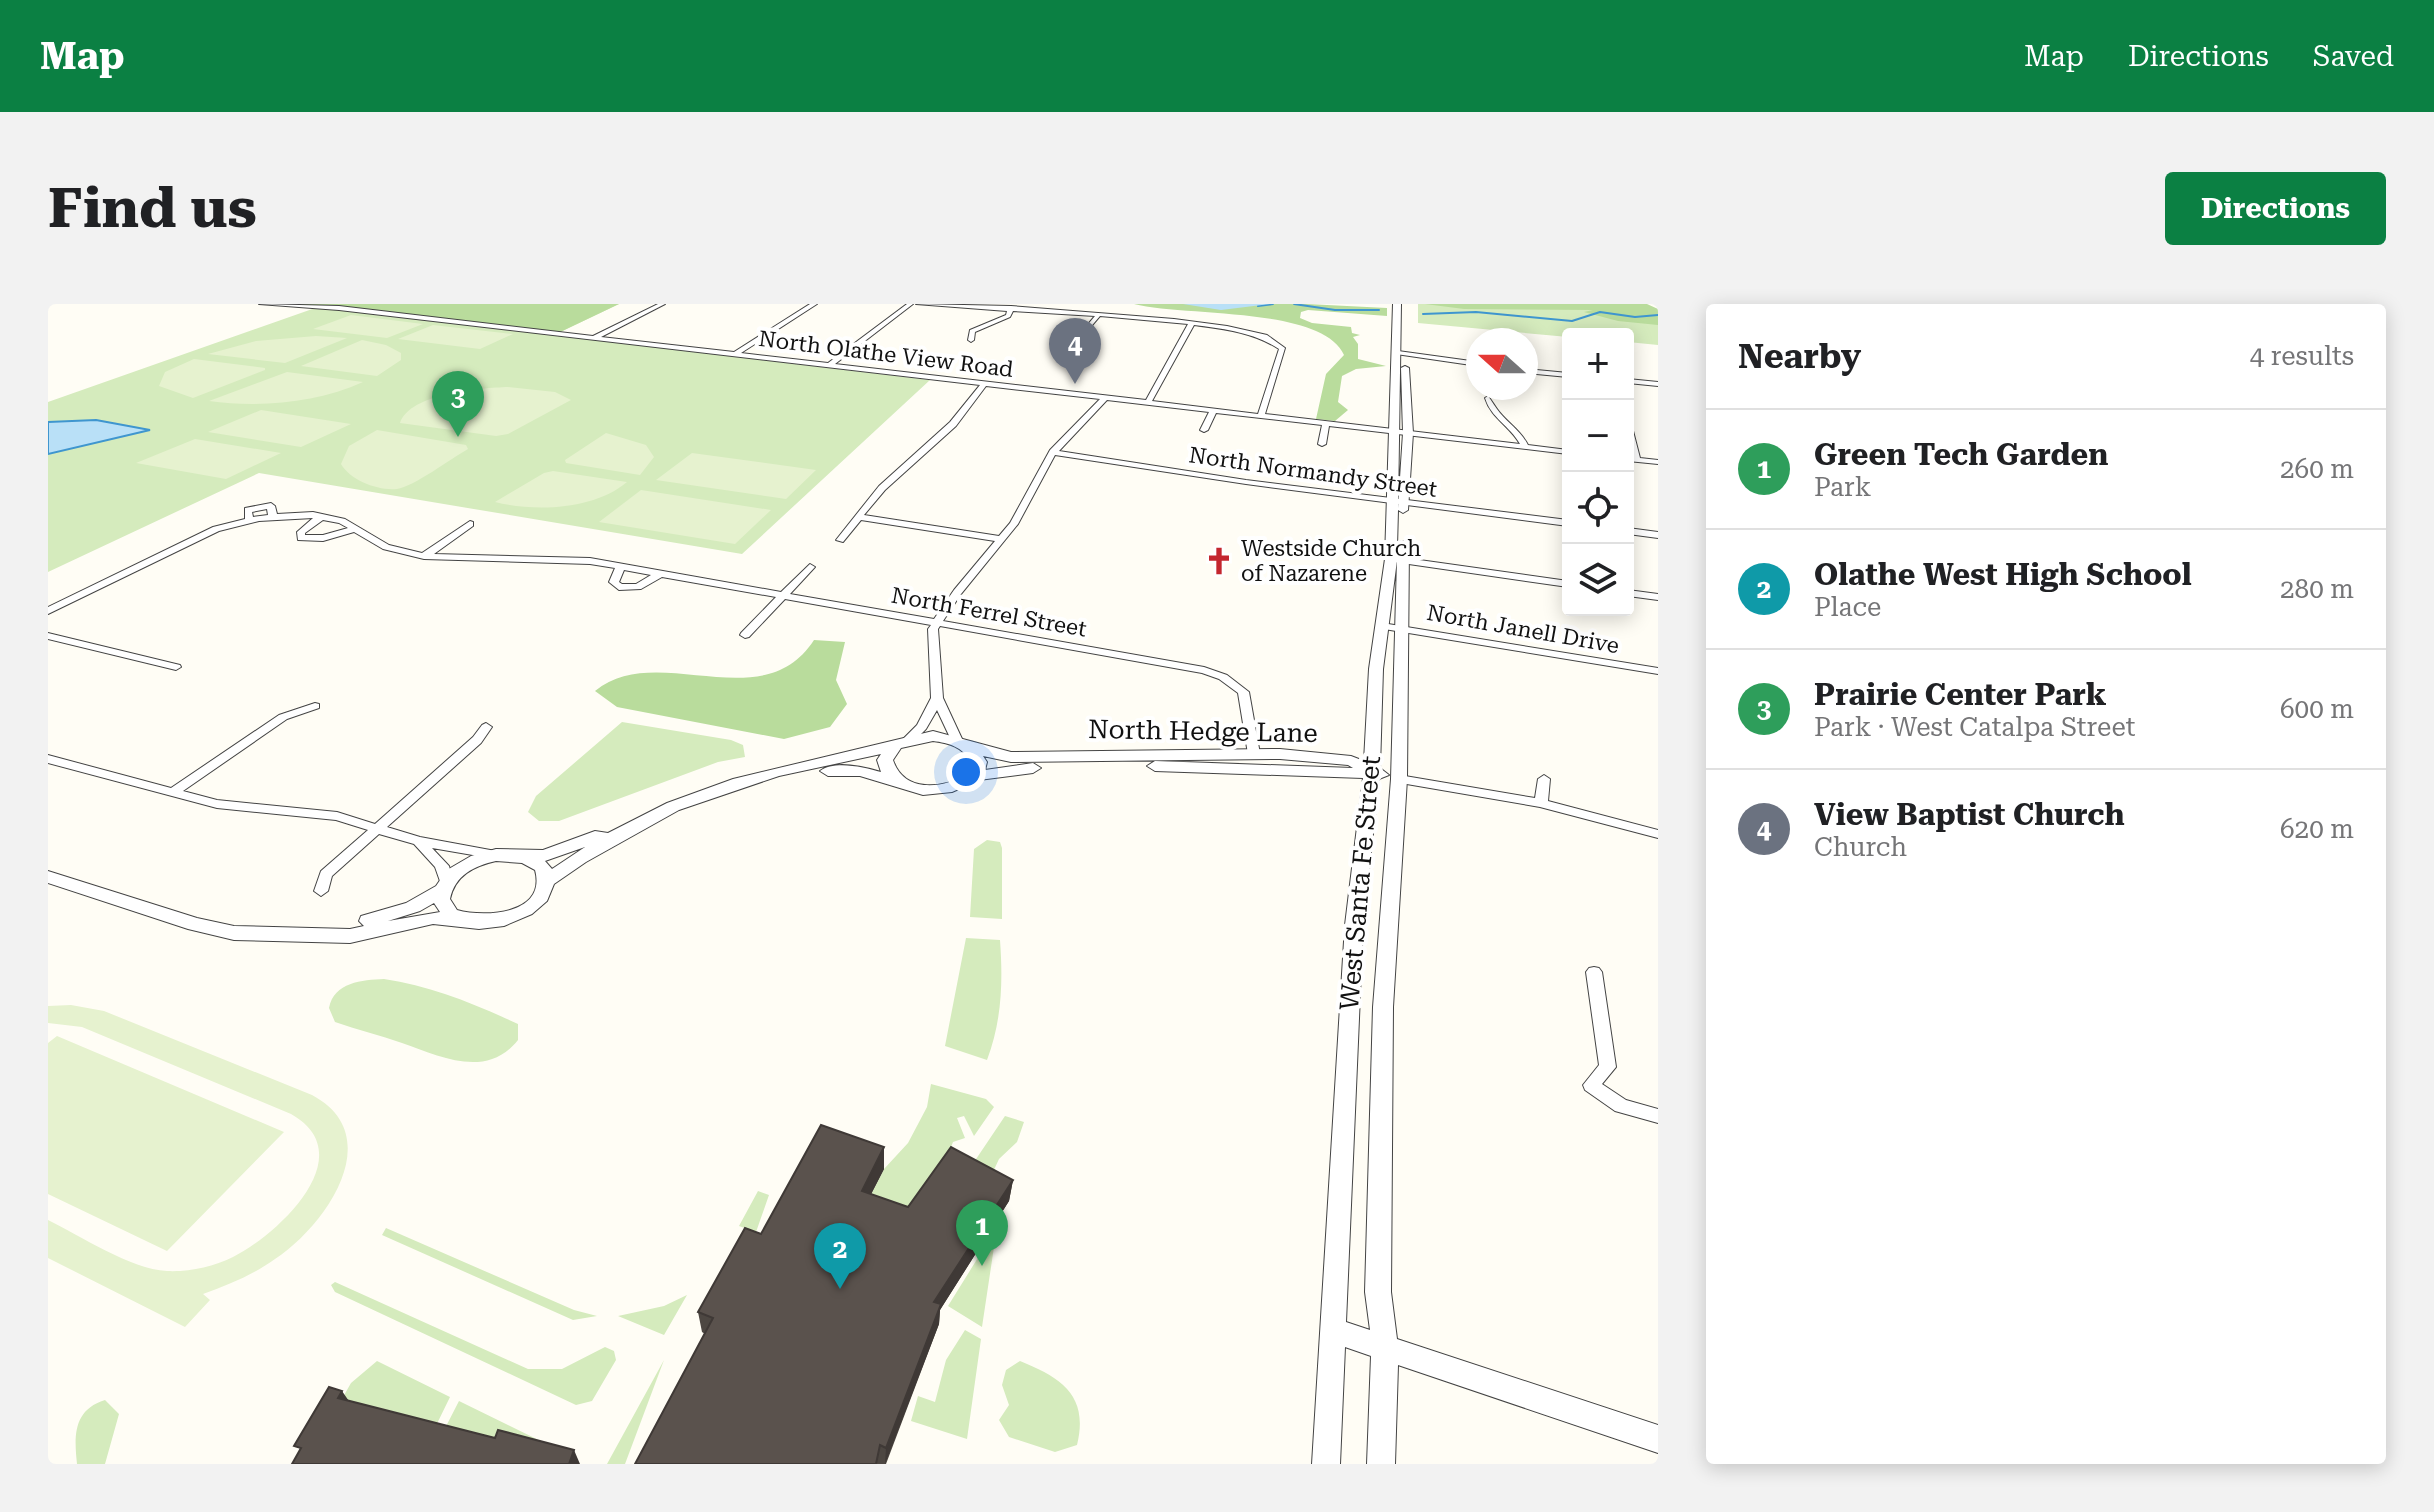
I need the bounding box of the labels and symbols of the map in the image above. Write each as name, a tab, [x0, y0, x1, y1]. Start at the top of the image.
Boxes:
pin: 4	[1049, 318, 1101, 384]
street label: North Olathe View Road	[757, 326, 1015, 382]
north arrow	[1466, 328, 1538, 400]
pin: 3	[432, 371, 484, 437]
street label: North Normandy Street	[1187, 442, 1439, 502]
place label: Westside Church of Nazarene	[1241, 536, 1421, 586]
church icon: Westside Church of Nazarene	[1204, 546, 1234, 576]
street label: North Ferrel Street	[889, 583, 1089, 641]
street label: North Janell Drive	[1425, 600, 1621, 658]
street label: North Hedge Lane	[1088, 714, 1318, 748]
your location	[946, 752, 986, 792]
street label: West Santa Fe Street	[1334, 754, 1386, 1012]
pin: 1	[956, 1200, 1008, 1266]
pin: 2	[814, 1223, 866, 1289]

